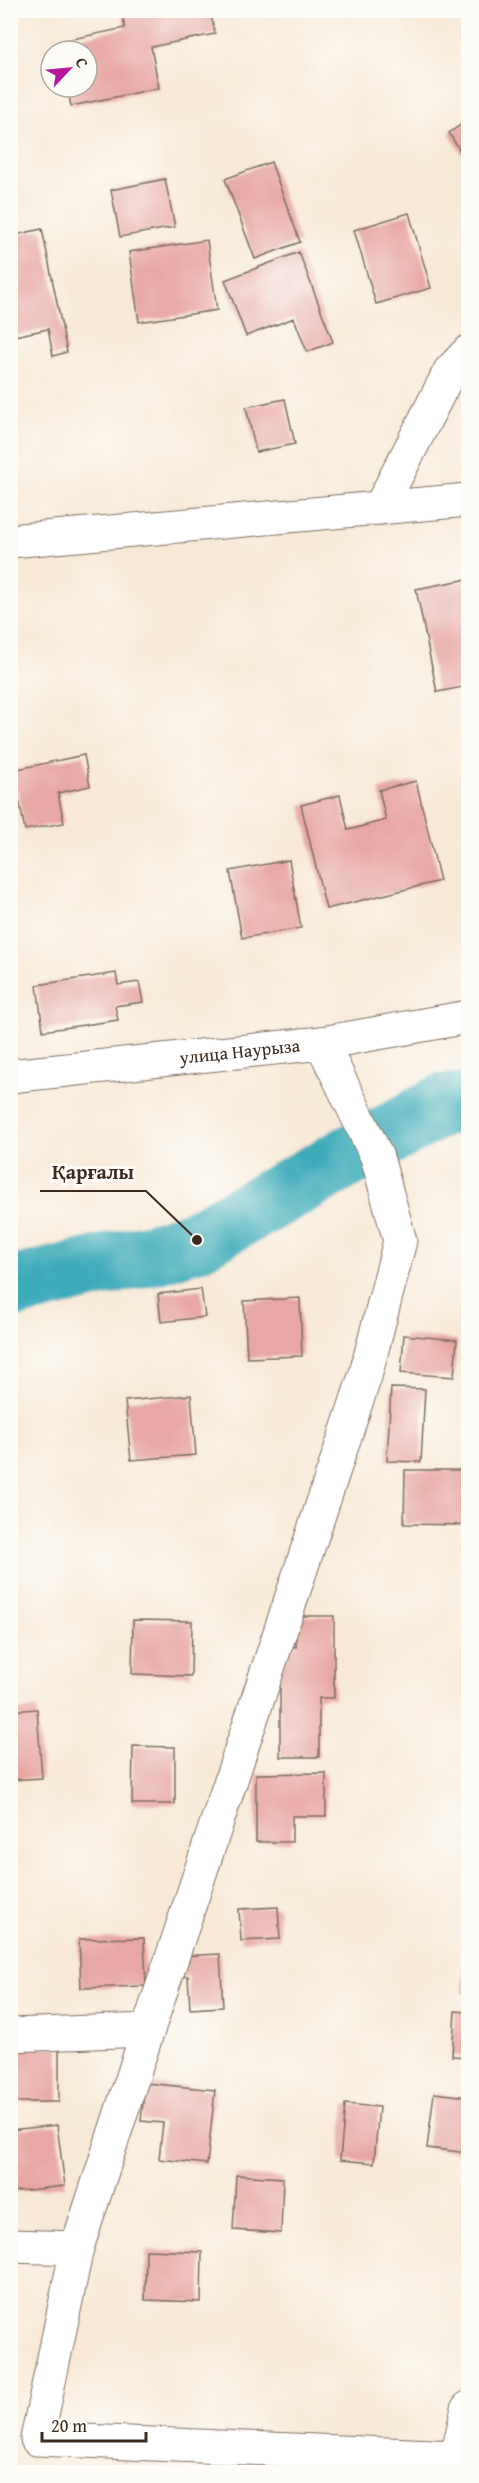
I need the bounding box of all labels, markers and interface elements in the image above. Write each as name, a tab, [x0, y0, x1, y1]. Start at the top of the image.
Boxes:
north arrow	[39, 39, 99, 99]
text: С	[70, 53, 95, 72]
street label: улица Наурыза	[177, 1031, 302, 1071]
callout: Қарғалы	[40, 1153, 146, 1191]
text: Қарғалы	[52, 1157, 134, 1186]
scale bar	[42, 2405, 146, 2443]
text: 20 m	[51, 2412, 87, 2439]

